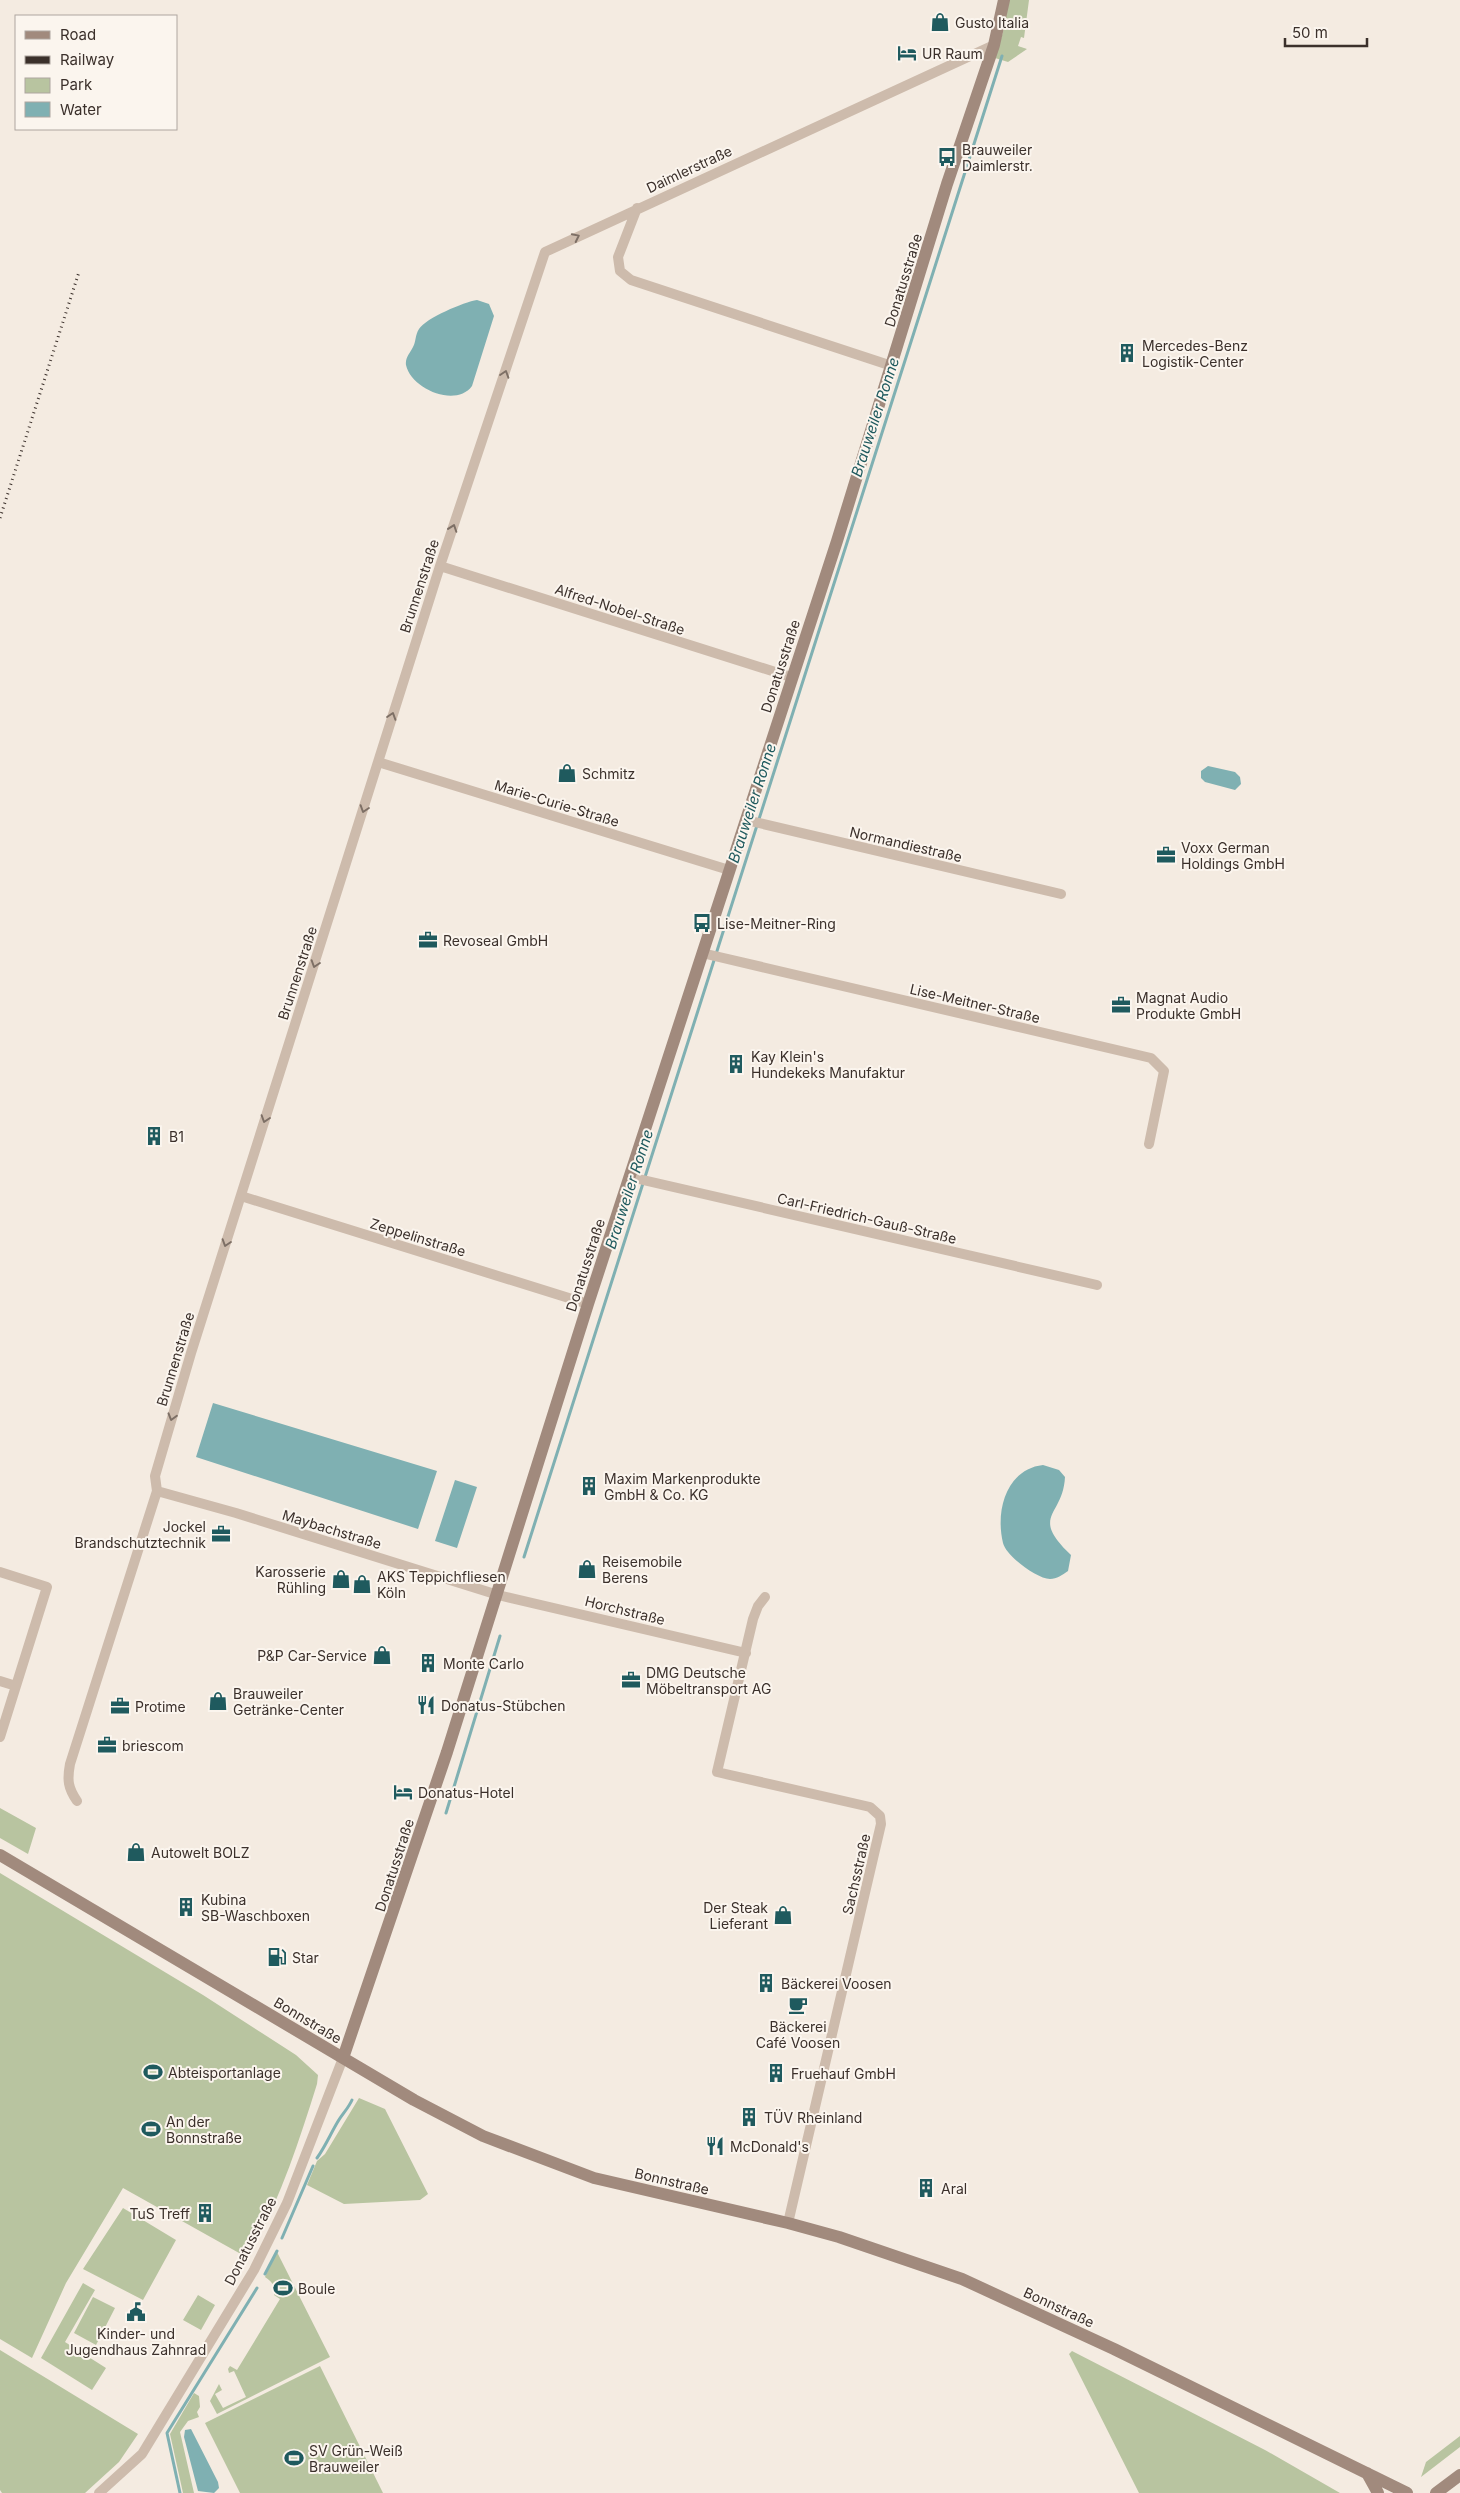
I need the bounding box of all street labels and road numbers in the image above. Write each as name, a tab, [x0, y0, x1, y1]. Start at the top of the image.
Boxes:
street label: Daimlerstraße	[644, 142, 734, 196]
street label: Donatusstraße	[881, 231, 925, 329]
street label: Brunnenstraße	[396, 537, 442, 635]
street label: Alfred-Nobel-Straße	[553, 580, 687, 638]
street label: Donatusstraße	[757, 617, 803, 715]
street label: Marie-Curie-Straße	[493, 776, 621, 830]
street label: Normandiestraße	[848, 823, 964, 865]
street label: Brunnenstraße	[274, 924, 320, 1022]
street label: Lise-Meitner-Straße	[908, 980, 1042, 1026]
street label: Carl-Friedrich-Gauß-Straße	[776, 1189, 958, 1247]
street label: Zeppelinstraße	[368, 1214, 468, 1260]
street label: Donatusstraße	[562, 1216, 608, 1314]
street label: Brunnenstraße	[153, 1310, 197, 1408]
street label: Maybachstraße	[280, 1506, 384, 1552]
street label: Horchstraße	[583, 1592, 667, 1628]
street label: Donatusstraße	[371, 1816, 417, 1914]
street label: Sachsstraße	[838, 1832, 874, 1916]
street label: Bonnstraße	[271, 1993, 345, 2047]
street label: Bonnstraße	[633, 2164, 711, 2198]
street label: Donatusstraße	[220, 2194, 280, 2288]
street label: Bonnstraße	[1021, 2283, 1097, 2331]

